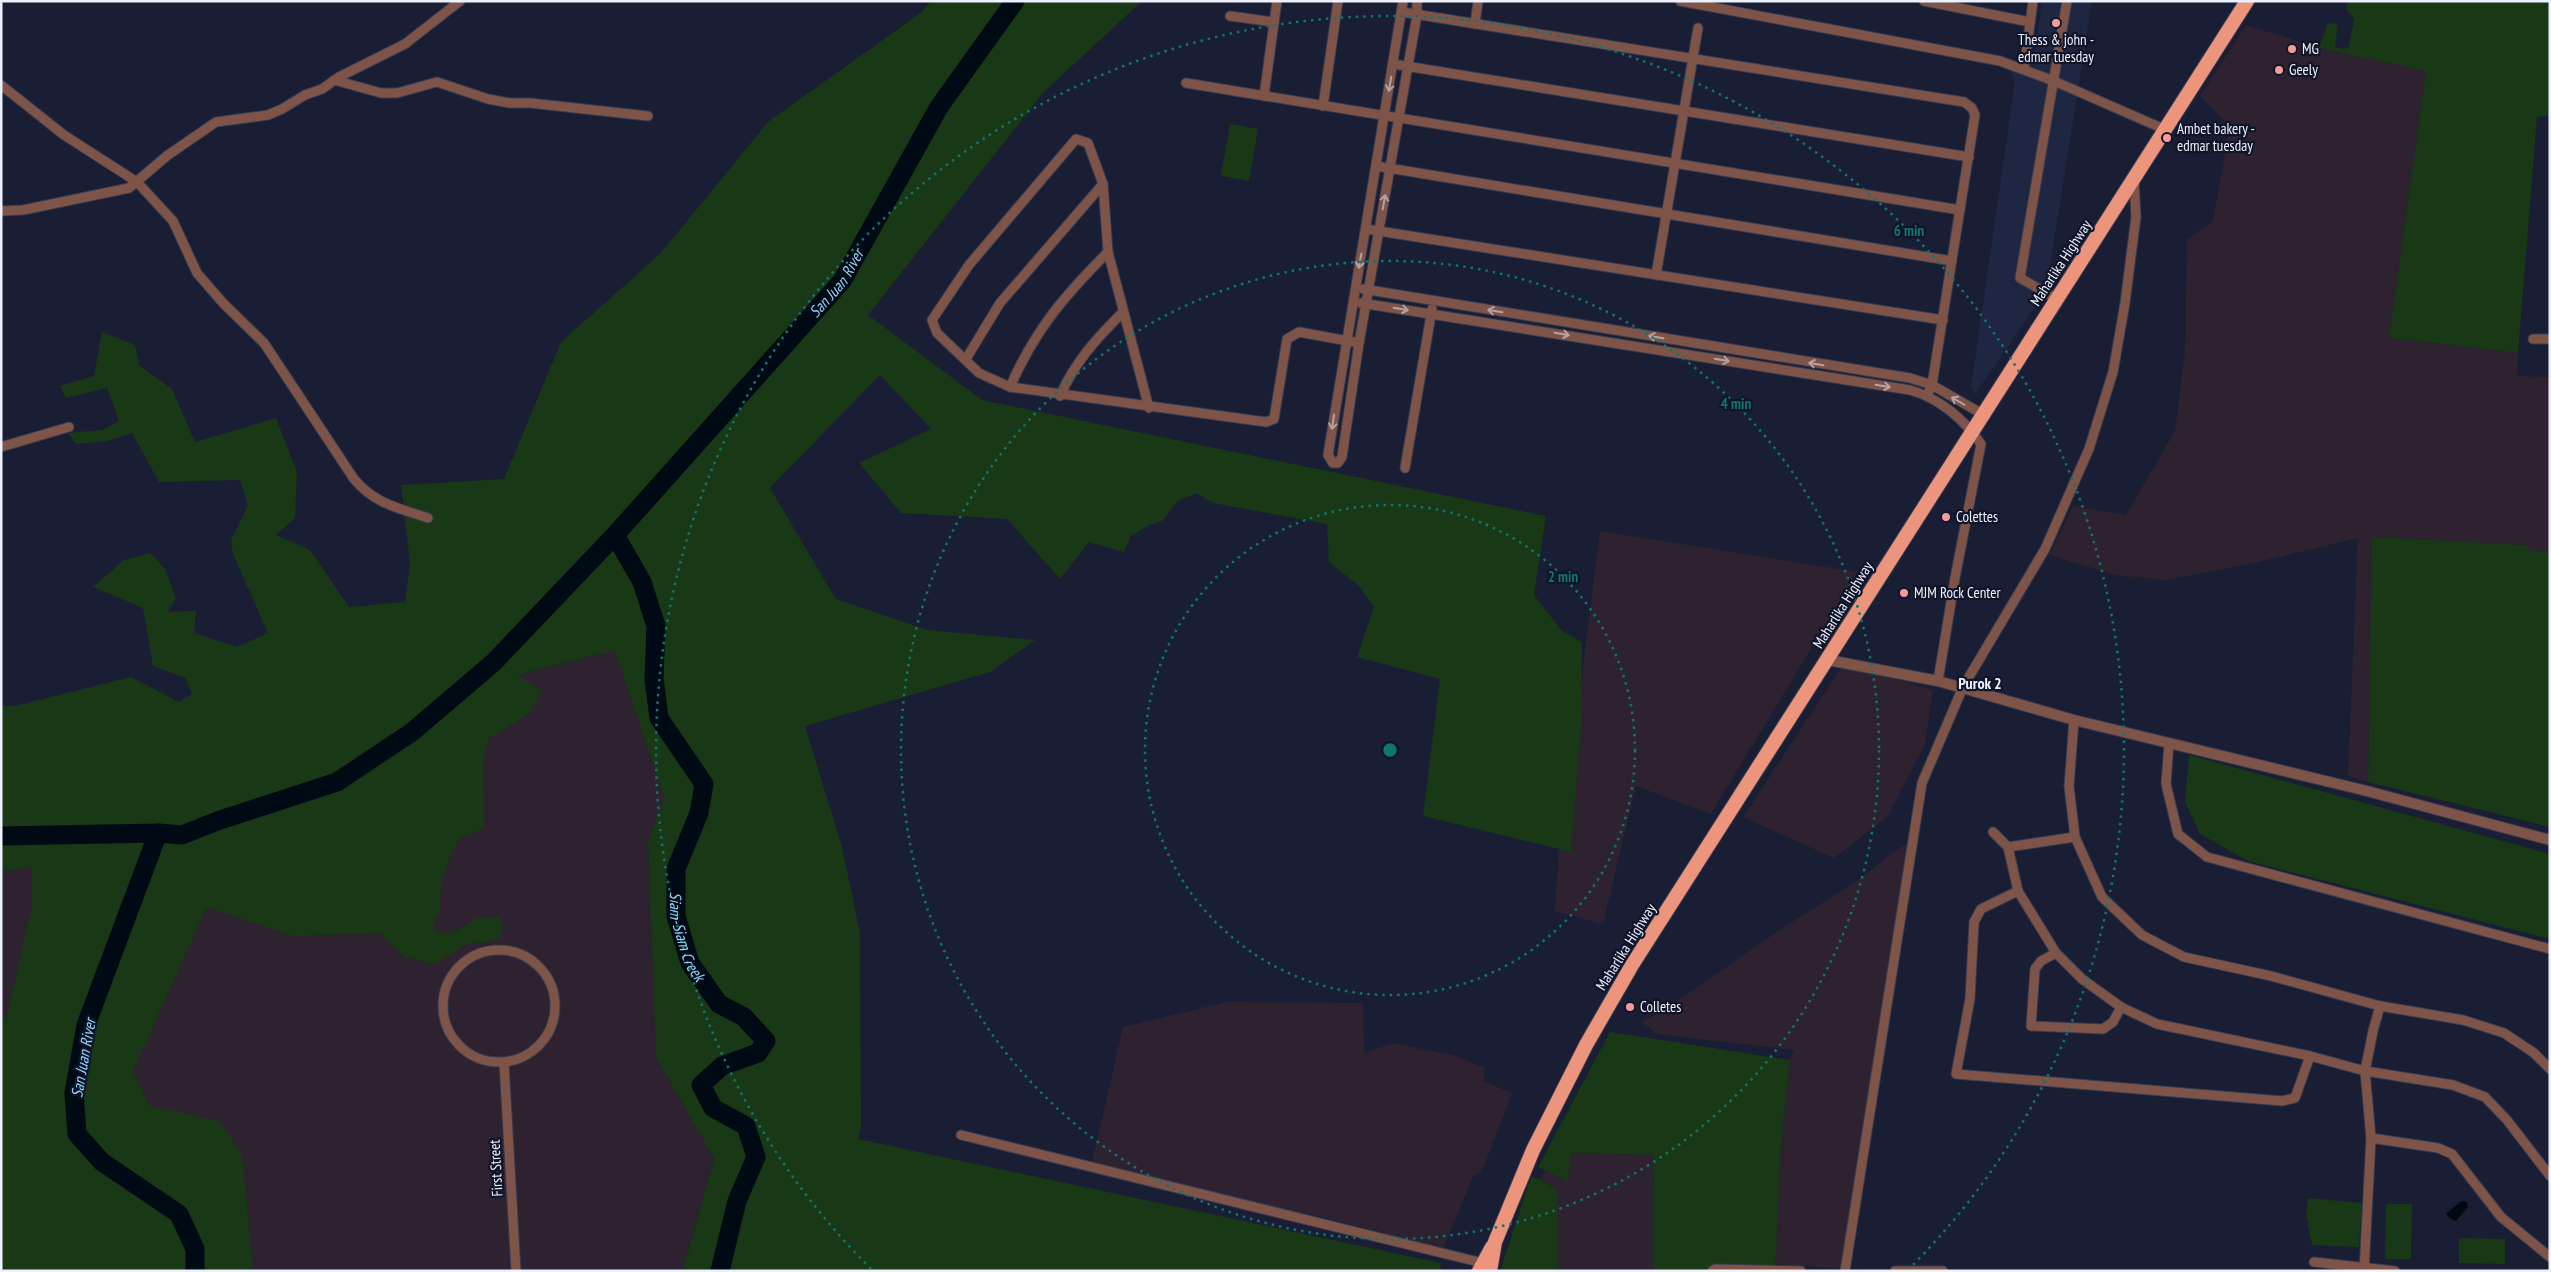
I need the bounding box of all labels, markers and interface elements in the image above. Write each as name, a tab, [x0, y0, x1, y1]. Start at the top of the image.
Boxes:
marker: Thess & john - edmar tuesday	[2050, 17, 2062, 29]
place label: Thess & john - edmar tuesday	[2018, 30, 2094, 66]
place label: MG	[2302, 39, 2319, 58]
marker: MG	[2286, 43, 2298, 55]
place label: Geely	[2289, 60, 2318, 79]
marker: Geely	[2273, 64, 2285, 76]
one-way arrow	[1385, 76, 1395, 92]
place label: Ambet bakery - edmar tuesday	[2177, 119, 2255, 155]
marker: Ambet bakery - edmar tuesday	[2161, 132, 2173, 144]
one-way arrow	[1380, 194, 1390, 210]
street label: Maharlika Highway	[2026, 216, 2096, 309]
text: 6 min	[1894, 221, 1924, 240]
water label: San Juan River	[805, 243, 869, 321]
one-way arrow	[1355, 253, 1365, 269]
one-way arrow	[1393, 304, 1409, 314]
one-way arrow	[1487, 306, 1503, 316]
one-way arrow	[1553, 329, 1569, 339]
one-way arrow	[1648, 331, 1664, 341]
one-way arrow	[1714, 356, 1730, 366]
one-way arrow	[1808, 358, 1824, 368]
one-way arrow	[1874, 381, 1890, 391]
text: 4 min	[1721, 394, 1751, 413]
one-way arrow	[1951, 395, 1965, 405]
one-way arrow	[1328, 413, 1338, 429]
place label: Colettes	[1956, 507, 1998, 526]
marker: Colettes	[1940, 511, 1952, 523]
street label: Maharlika Highway	[1808, 557, 1877, 652]
text: 2 min	[1548, 567, 1578, 586]
place label: MJM Rock Center	[1914, 583, 2001, 602]
marker: MJM Rock Center	[1898, 587, 1910, 599]
district label: Purok 2	[1958, 673, 2002, 693]
centre of rings	[1381, 741, 1399, 759]
water label: Siam-Siam Creek	[666, 892, 711, 987]
street label: Maharlika Highway	[1591, 899, 1660, 994]
place label: Colletes	[1640, 997, 1681, 1016]
marker: Colletes	[1624, 1001, 1636, 1013]
water label: San Juan River	[66, 1014, 100, 1099]
street label: First Street	[485, 1139, 506, 1197]

